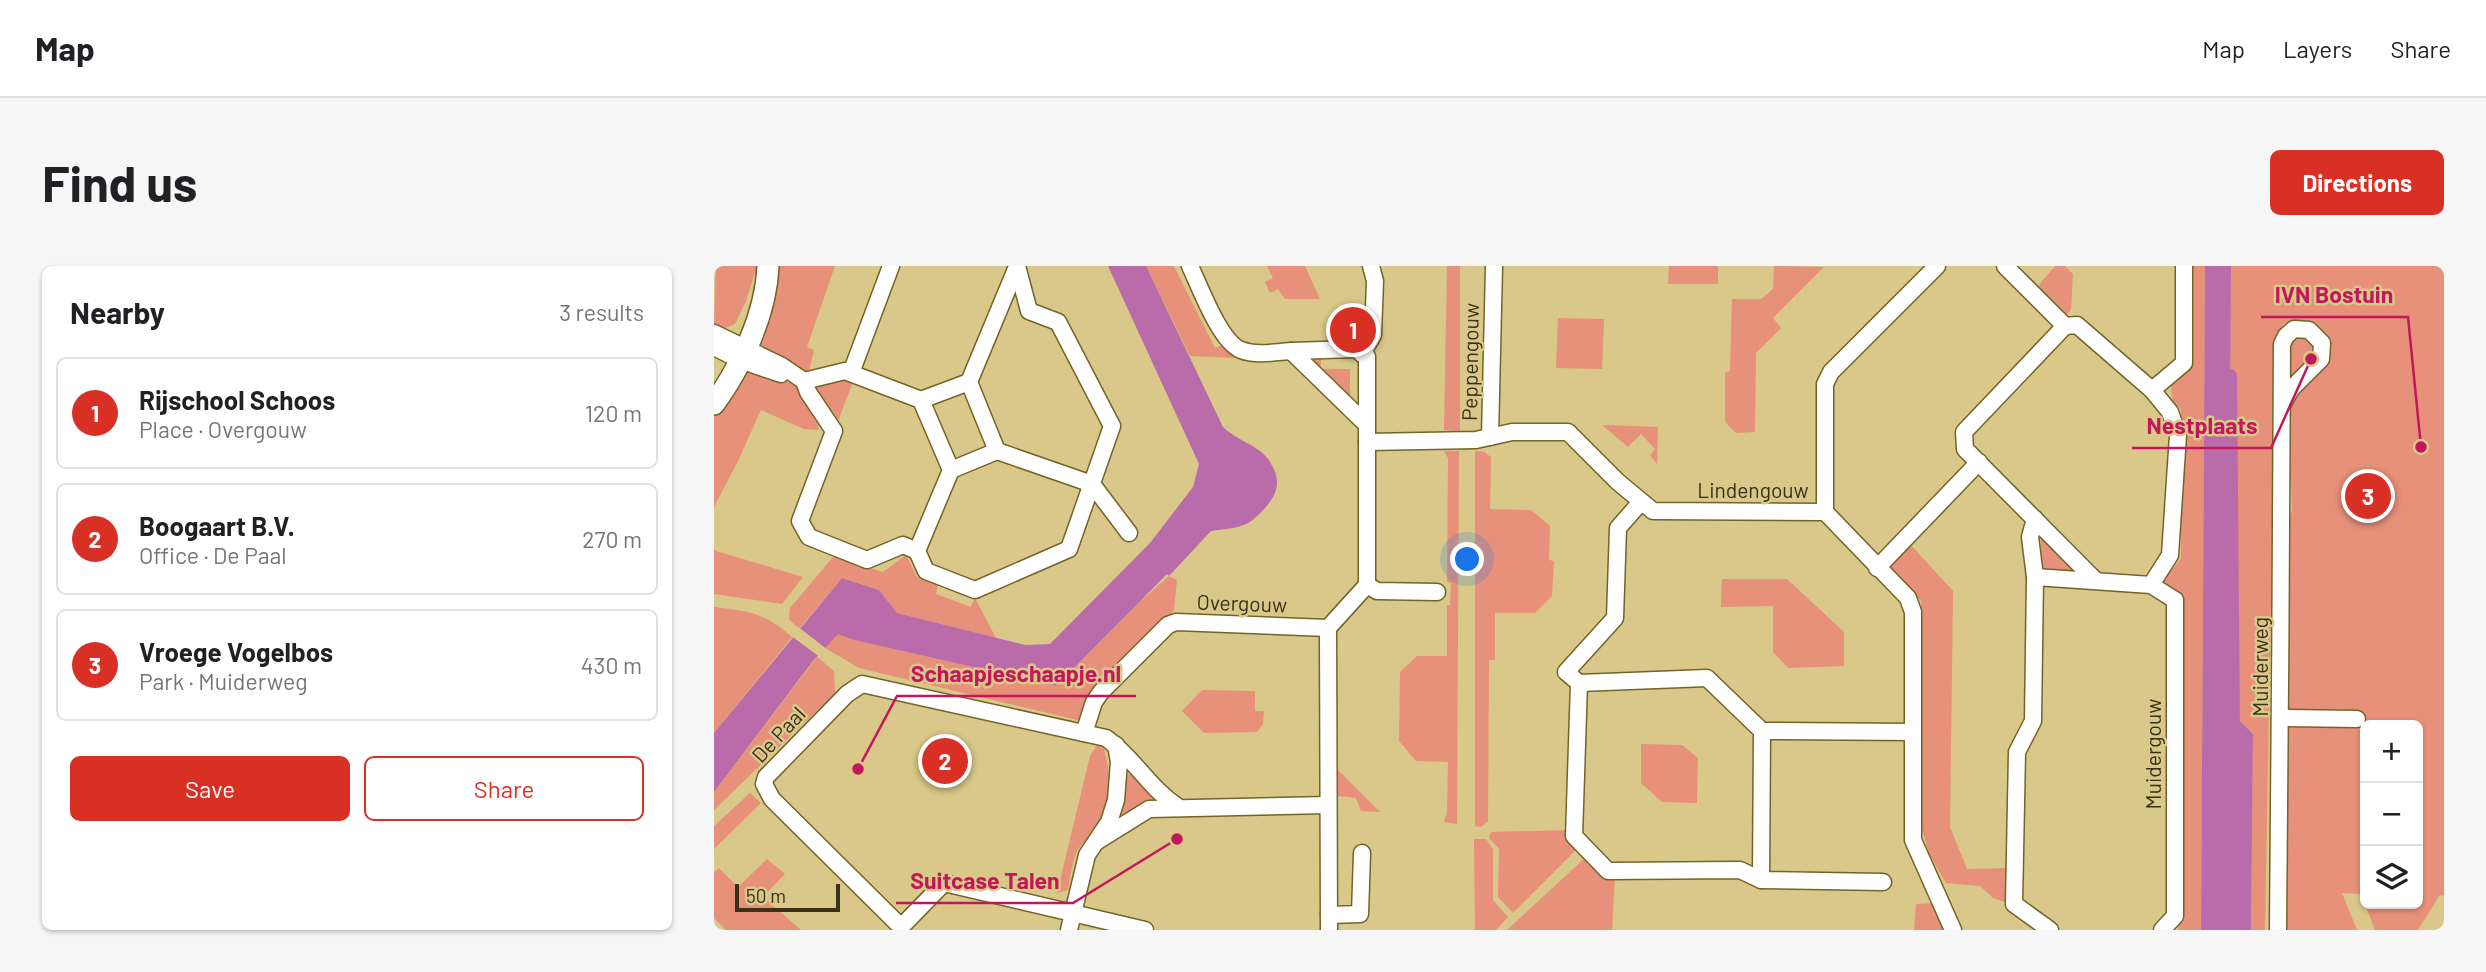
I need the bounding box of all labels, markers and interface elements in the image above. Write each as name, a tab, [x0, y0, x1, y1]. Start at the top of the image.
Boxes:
text: Map	[35, 28, 95, 68]
text: Map	[2202, 34, 2245, 63]
text: Layers	[2283, 34, 2352, 63]
text: Share	[2390, 34, 2451, 63]
button: Directions	[2270, 150, 2444, 215]
text: Find us	[42, 153, 197, 212]
callout: IVN Bostuin	[2261, 273, 2408, 317]
text: IVN Bostuin	[2275, 280, 2393, 308]
text: Nearby	[70, 294, 165, 330]
text: 3 results	[559, 298, 644, 326]
street label: Peppengouw	[1456, 303, 1483, 421]
pin: 1	[1330, 304, 1376, 356]
text: Rijschool Schoos	[139, 384, 335, 415]
text: 1	[91, 399, 99, 427]
text: 120 m	[585, 399, 642, 427]
callout: Nestplaats	[2132, 404, 2271, 448]
text: Nestplaats	[2147, 411, 2257, 439]
text: Place · Overgouw	[139, 415, 307, 443]
pin: 3	[2345, 470, 2391, 522]
street label: Lindengouw	[1697, 477, 1809, 502]
text: Boogaart B.V.	[139, 510, 295, 541]
text: 2	[89, 525, 101, 553]
text: 270 m	[582, 525, 642, 553]
text: Office · De Paal	[139, 541, 287, 569]
your location	[1450, 542, 1484, 576]
street label: Overgouw	[1196, 588, 1288, 617]
street label: Muiderweg	[2247, 617, 2272, 717]
text: Vroege Vogelbos	[139, 636, 333, 667]
text: 3	[89, 651, 101, 679]
text: 430 m	[581, 651, 642, 679]
callout: Schaapjeschaapje.nl	[897, 652, 1136, 696]
text: Schaapjeschaapje.nl	[911, 659, 1121, 687]
text: Park · Muiderweg	[139, 667, 307, 695]
street label: Muidergouw	[2140, 699, 2165, 809]
street label: De Paal	[746, 701, 810, 767]
map controls	[2360, 720, 2423, 909]
button: +	[2360, 720, 2423, 783]
pin: 2	[922, 735, 968, 787]
button: Save	[70, 756, 350, 821]
button: Share	[364, 756, 644, 821]
button: −	[2360, 783, 2423, 846]
button: layers	[2360, 846, 2423, 909]
callout: Suitcase Talen	[896, 859, 1073, 903]
text: Suitcase Talen	[910, 866, 1060, 894]
scale bar	[735, 881, 840, 913]
text: 50 m	[746, 884, 786, 907]

